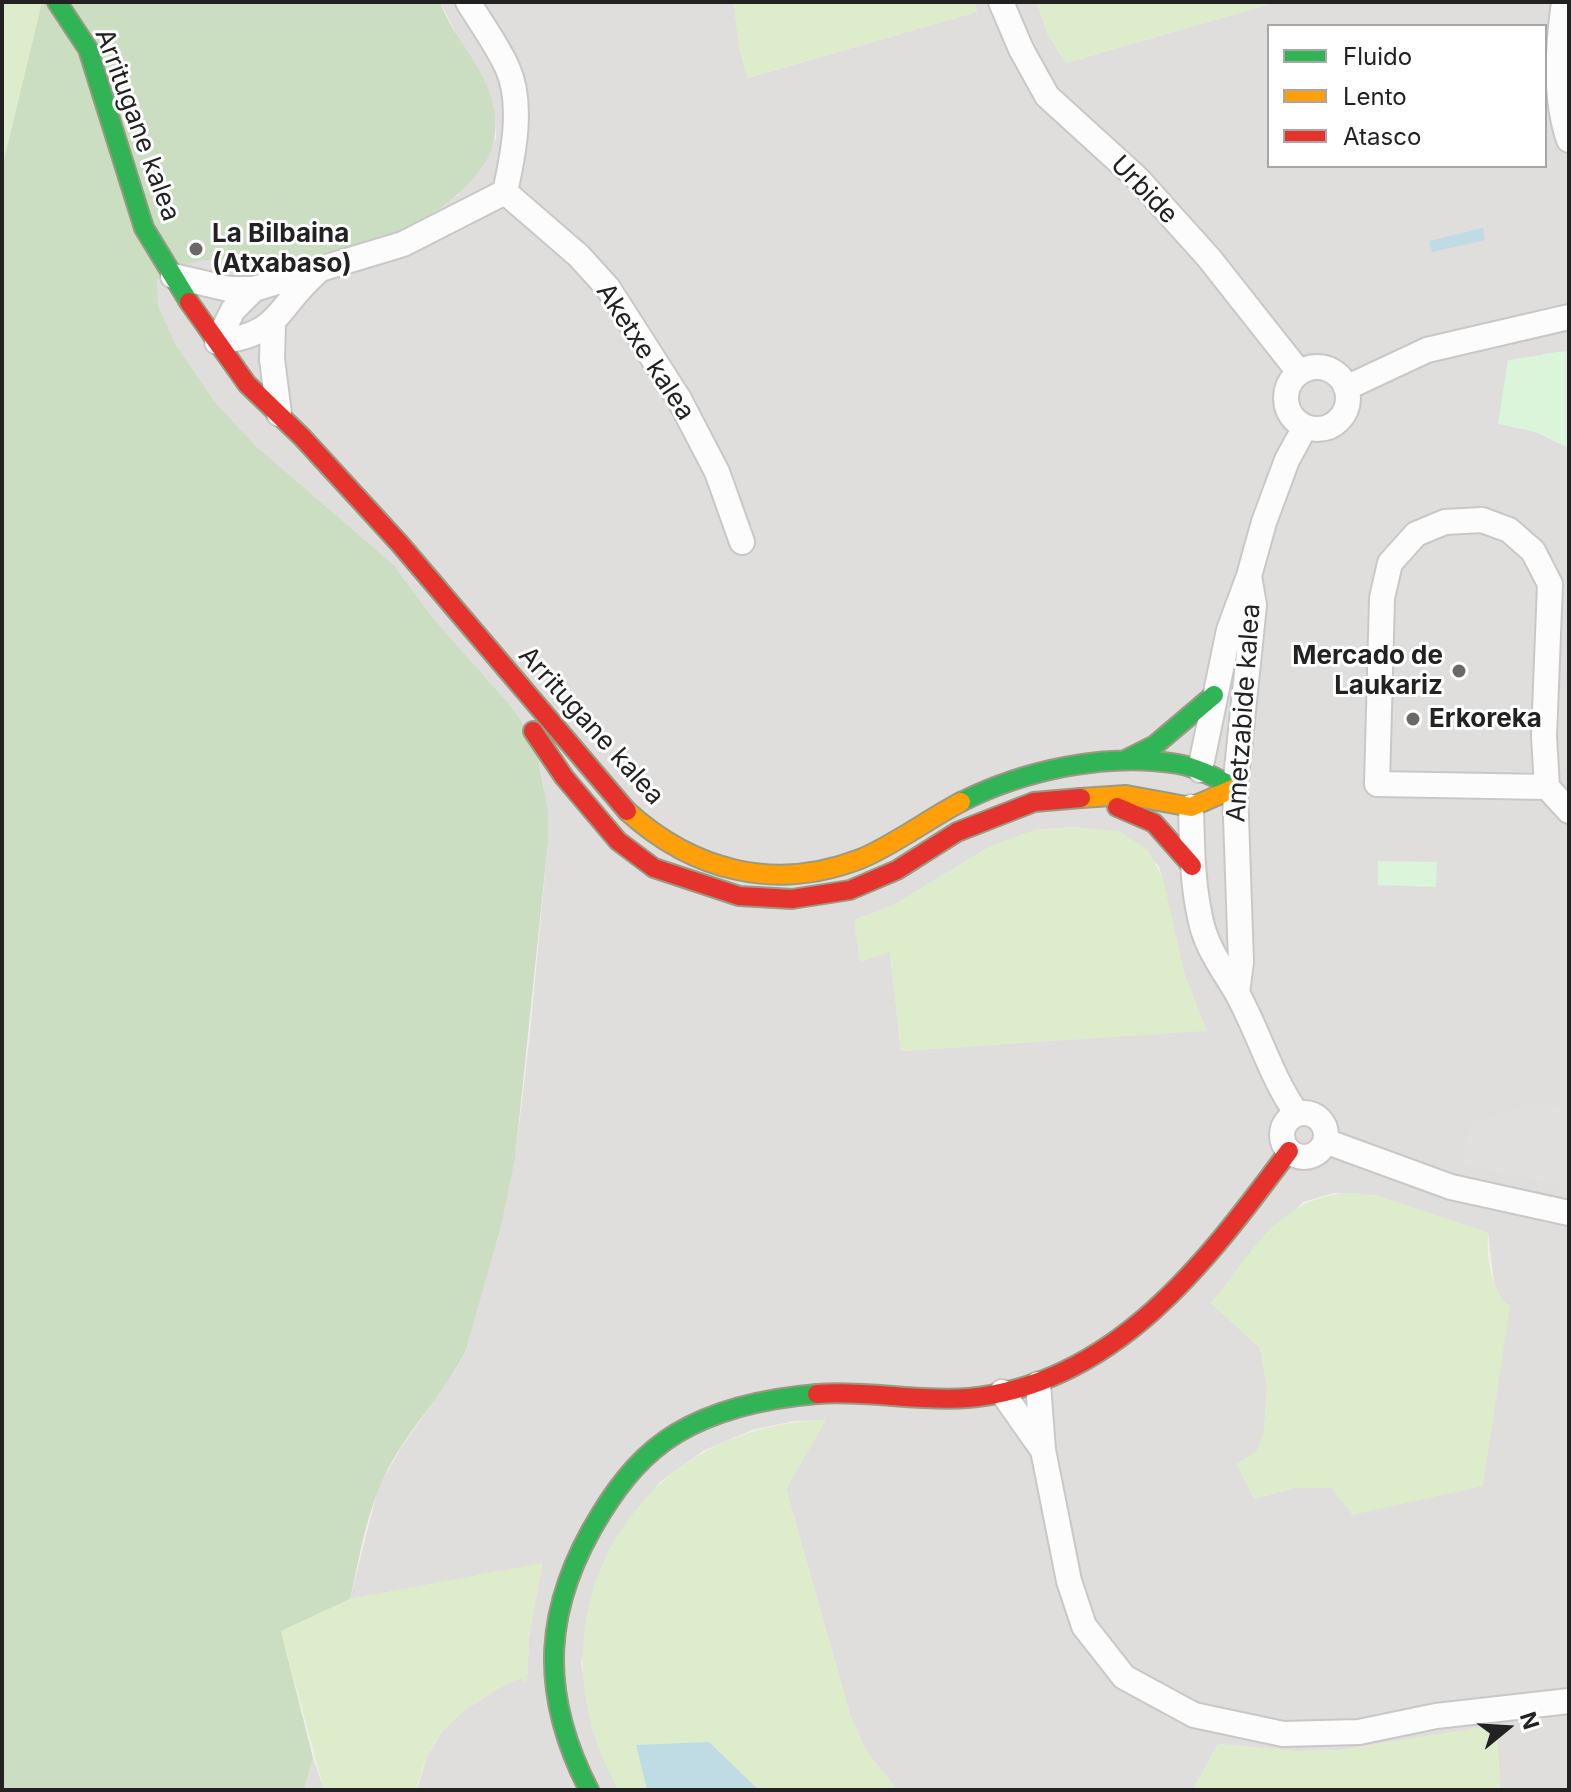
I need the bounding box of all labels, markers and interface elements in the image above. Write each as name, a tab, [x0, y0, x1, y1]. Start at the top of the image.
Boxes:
legend	[1267, 24, 1547, 168]
street label: Arritugane kalea	[88, 25, 186, 225]
text: Fluido	[1343, 42, 1412, 71]
text: Lento	[1343, 82, 1407, 111]
text: Atasco	[1343, 122, 1421, 151]
street label: Urbide	[1104, 149, 1184, 231]
place label: La Bilbaina (Atxabaso)	[212, 218, 352, 280]
marker: La Bilbaina (Atxabaso)	[187, 240, 205, 258]
street label: Aketxe kalea	[589, 278, 701, 426]
street label: Ametzabide kalea	[1221, 603, 1267, 823]
street label: Arritugane kalea	[512, 640, 670, 812]
place label: Mercado de Laukariz	[1292, 640, 1443, 702]
marker: Mercado de Laukariz	[1450, 662, 1468, 680]
place label: Erkoreka	[1429, 703, 1542, 735]
marker: Erkoreka	[1404, 710, 1422, 728]
north arrow	[1467, 1688, 1547, 1768]
text: N	[1515, 1709, 1545, 1733]

